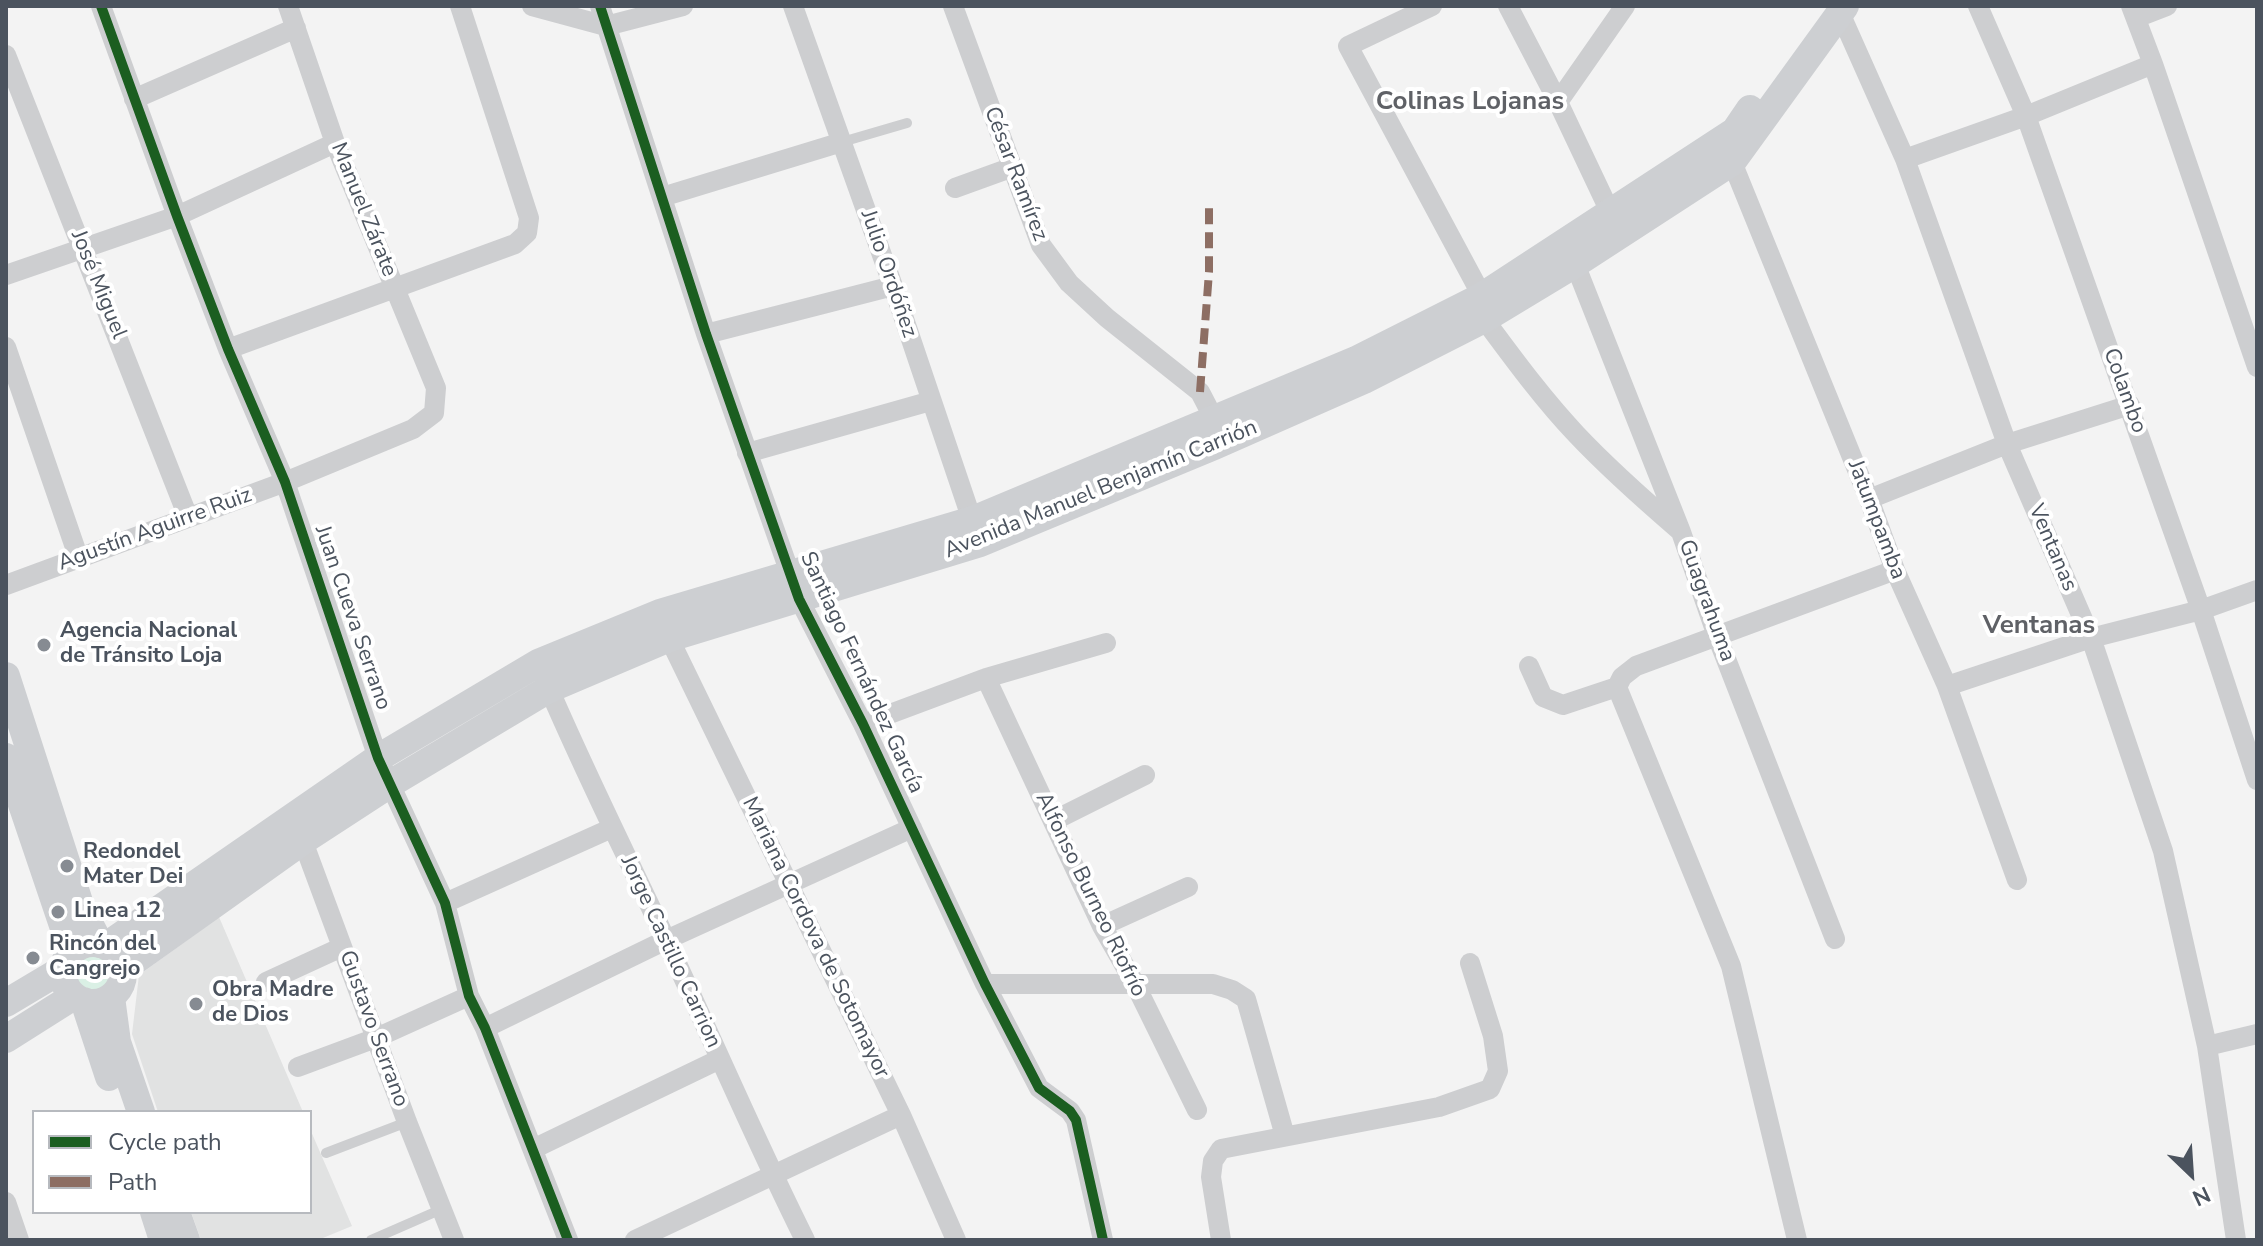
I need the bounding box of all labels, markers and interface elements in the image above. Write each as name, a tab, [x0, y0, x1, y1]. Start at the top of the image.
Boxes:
district label: Colinas Lojanas	[1376, 87, 1564, 119]
street label: César Ramírez	[977, 103, 1053, 245]
street label: Manuel Zárate	[324, 139, 402, 281]
street label: Julio Ordóñez	[854, 207, 922, 341]
street label: José Miguel	[64, 227, 132, 343]
street label: Colambo	[2096, 345, 2152, 437]
street label: Avenida Manuel Benjamín Carrión	[941, 415, 1261, 565]
street label: Jatumpamba	[1841, 457, 1911, 583]
street label: Agustín Aguirre Ruiz	[55, 483, 255, 577]
street label: Ventanas	[2022, 500, 2082, 596]
street label: Juan Cueva Serrano	[308, 522, 396, 714]
street label: Guagrahuma	[1672, 537, 1740, 665]
street label: Santiago Fernández García	[793, 548, 929, 798]
district label: Ventanas	[1983, 611, 2095, 643]
place label: Agencia Nacional de Tránsito Loja	[60, 619, 237, 670]
marker: Agencia Nacional de Tránsito Loja	[35, 636, 53, 654]
street label: Alfonso Burneo Riofrío	[1029, 788, 1151, 1002]
street label: Mariana Cordova de Sotomayor	[735, 793, 895, 1083]
place label: Redondel Mater Dei	[83, 840, 183, 892]
street label: Jorge Castillo Carrion	[614, 852, 726, 1052]
marker: Redondel Mater Dei	[58, 857, 76, 875]
place label: Linea 12	[74, 899, 161, 925]
marker: Linea 12	[49, 903, 67, 921]
place label: Rincón del Cangrejo	[49, 932, 156, 984]
street label: Gustavo Serrano	[332, 947, 414, 1111]
marker: Rincón del Cangrejo	[24, 949, 42, 967]
place label: Obra Madre de Dios	[212, 978, 334, 1030]
marker: Obra Madre de Dios	[187, 995, 205, 1013]
legend	[32, 1110, 312, 1214]
text: Cycle path	[108, 1126, 222, 1158]
north arrow	[2151, 1134, 2231, 1214]
text: Path	[108, 1166, 157, 1198]
text: N	[2187, 1179, 2215, 1213]

